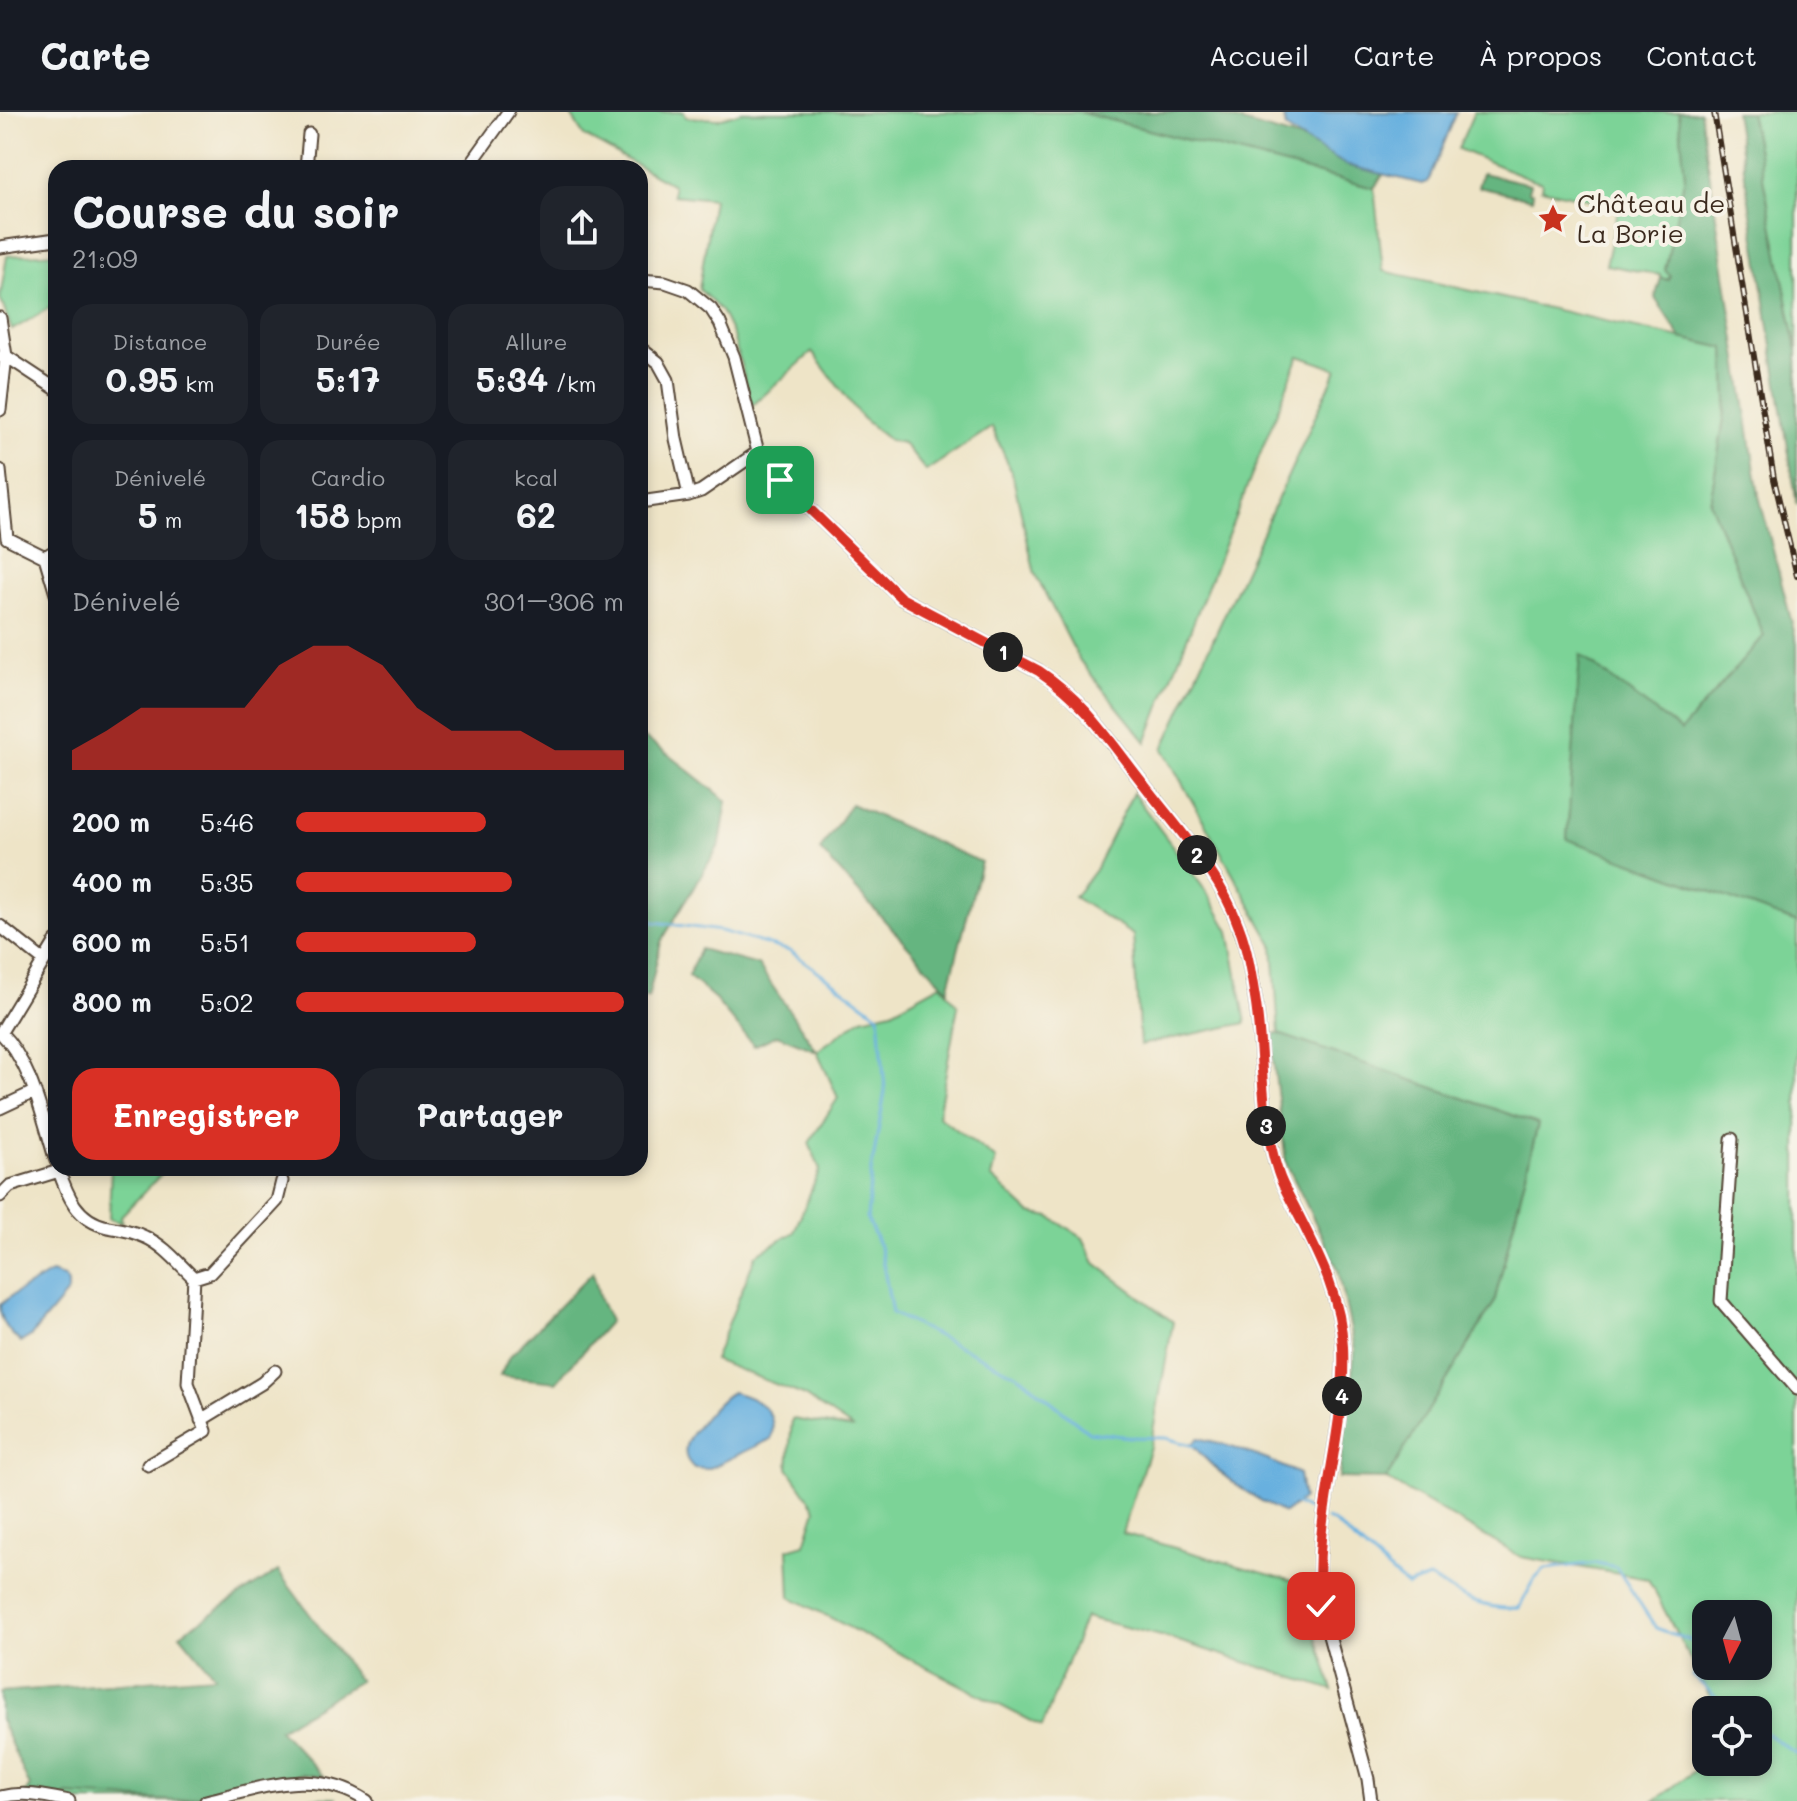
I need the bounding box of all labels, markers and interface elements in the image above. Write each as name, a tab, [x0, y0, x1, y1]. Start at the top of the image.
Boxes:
text: Carte	[40, 30, 151, 80]
text: Accueil	[1209, 37, 1309, 73]
text: Carte	[1353, 37, 1435, 73]
text: À propos	[1479, 37, 1602, 73]
text: Contact	[1646, 37, 1757, 73]
text: Course du soir	[72, 182, 399, 239]
button: share	[540, 186, 624, 270]
place label: Château de La Borie	[1577, 186, 1725, 250]
place icon: Château de La Borie	[1536, 202, 1570, 236]
text: 21:09	[72, 241, 138, 275]
text: Distance	[113, 327, 207, 356]
text: Durée	[315, 327, 381, 356]
text: Allure	[505, 327, 567, 356]
text: 0.95	[106, 356, 178, 401]
text: 5:17	[316, 356, 380, 401]
text: 5:34	[476, 356, 548, 401]
text: km	[178, 369, 214, 398]
text: /km	[548, 369, 596, 398]
pin	[746, 446, 814, 514]
icon: arrive	[758, 458, 802, 502]
text: Dénivelé	[114, 463, 206, 492]
text: Cardio	[311, 463, 385, 492]
text: kcal	[514, 463, 558, 492]
text: 5	[138, 492, 158, 537]
text: 158	[294, 492, 350, 537]
text: 62	[516, 492, 556, 537]
text: m	[158, 505, 182, 534]
text: bpm	[350, 505, 402, 534]
text: Dénivelé	[72, 584, 181, 618]
text: 301–306 m	[484, 584, 624, 618]
pin: 1	[983, 632, 1023, 672]
text: 1	[998, 637, 1008, 666]
text: 200 m	[72, 805, 150, 839]
text: 5:46	[200, 805, 254, 839]
pin: 2	[1177, 835, 1217, 875]
text: 2	[1191, 840, 1203, 869]
text: 400 m	[72, 865, 152, 899]
text: 5:35	[200, 865, 254, 899]
text: 600 m	[72, 925, 151, 959]
text: 5:51	[200, 925, 250, 959]
text: 800 m	[72, 985, 152, 1019]
text: 5:02	[200, 985, 254, 1019]
button: Enregistrer	[72, 1068, 340, 1160]
button: Partager	[356, 1068, 624, 1160]
pin: 3	[1246, 1106, 1286, 1146]
text: 3	[1259, 1111, 1273, 1140]
pin: 4	[1322, 1376, 1362, 1416]
text: 4	[1335, 1381, 1349, 1410]
pin	[1287, 1572, 1355, 1640]
icon: check	[1299, 1584, 1343, 1628]
north arrow	[1692, 1600, 1772, 1680]
map controls	[1692, 1600, 1772, 1776]
button: locate	[1692, 1696, 1772, 1776]

